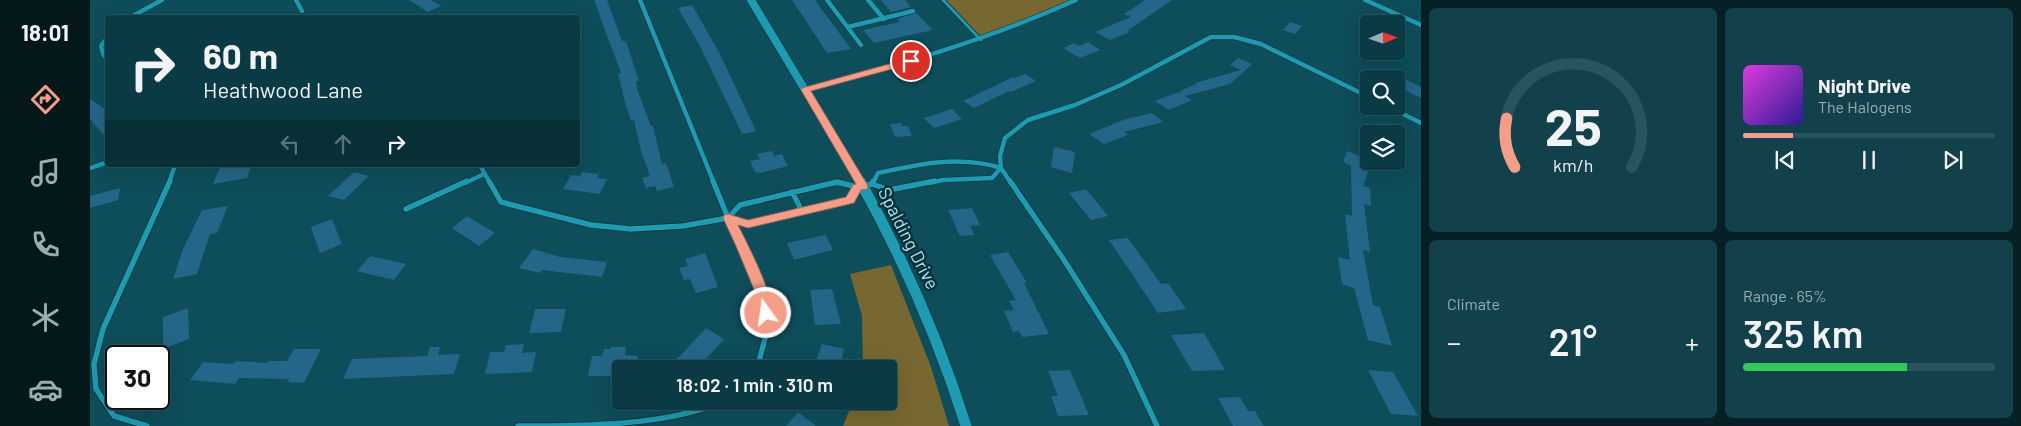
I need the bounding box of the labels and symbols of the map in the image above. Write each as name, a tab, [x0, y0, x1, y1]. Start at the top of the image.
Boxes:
north arrow	[1360, 15, 1405, 60]
pin	[890, 40, 932, 82]
street label: Spalding Drive	[874, 183, 944, 293]
position arrow	[739, 286, 791, 338]
speed limit sign: 30	[105, 345, 170, 410]

